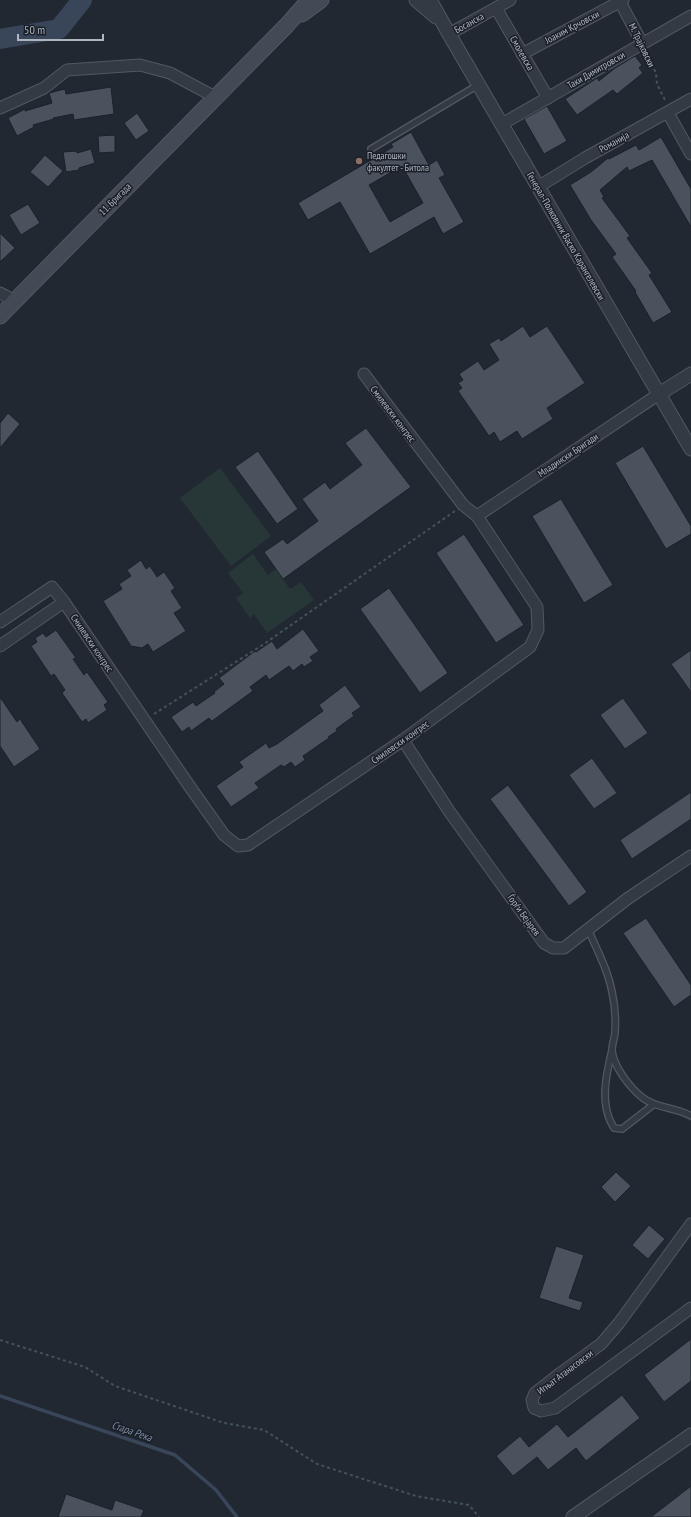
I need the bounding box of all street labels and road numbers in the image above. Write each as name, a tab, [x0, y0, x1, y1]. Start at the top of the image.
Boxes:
street label: Јоаким Крчовски	[542, 7, 601, 47]
street label: Босанска	[452, 10, 486, 36]
street label: М. Трајковски	[626, 21, 658, 69]
street label: Смолевска	[507, 33, 537, 73]
street label: Таки Димитровски	[565, 48, 627, 92]
street label: Романија	[597, 128, 631, 156]
street label: Генерал-Полковник Васко Карангелевски	[524, 169, 608, 303]
street label: 11. Бригада	[96, 180, 134, 218]
street label: Смилевски конгрес	[367, 383, 419, 445]
street label: Младински Бригади	[535, 430, 601, 480]
street label: Смилевски конгрес	[68, 611, 117, 675]
street label: Смилевски конгрес	[369, 717, 432, 767]
street label: Ѓорѓи Бејарев	[505, 892, 543, 938]
street label: Игњат Атанасовски	[534, 1347, 596, 1397]

